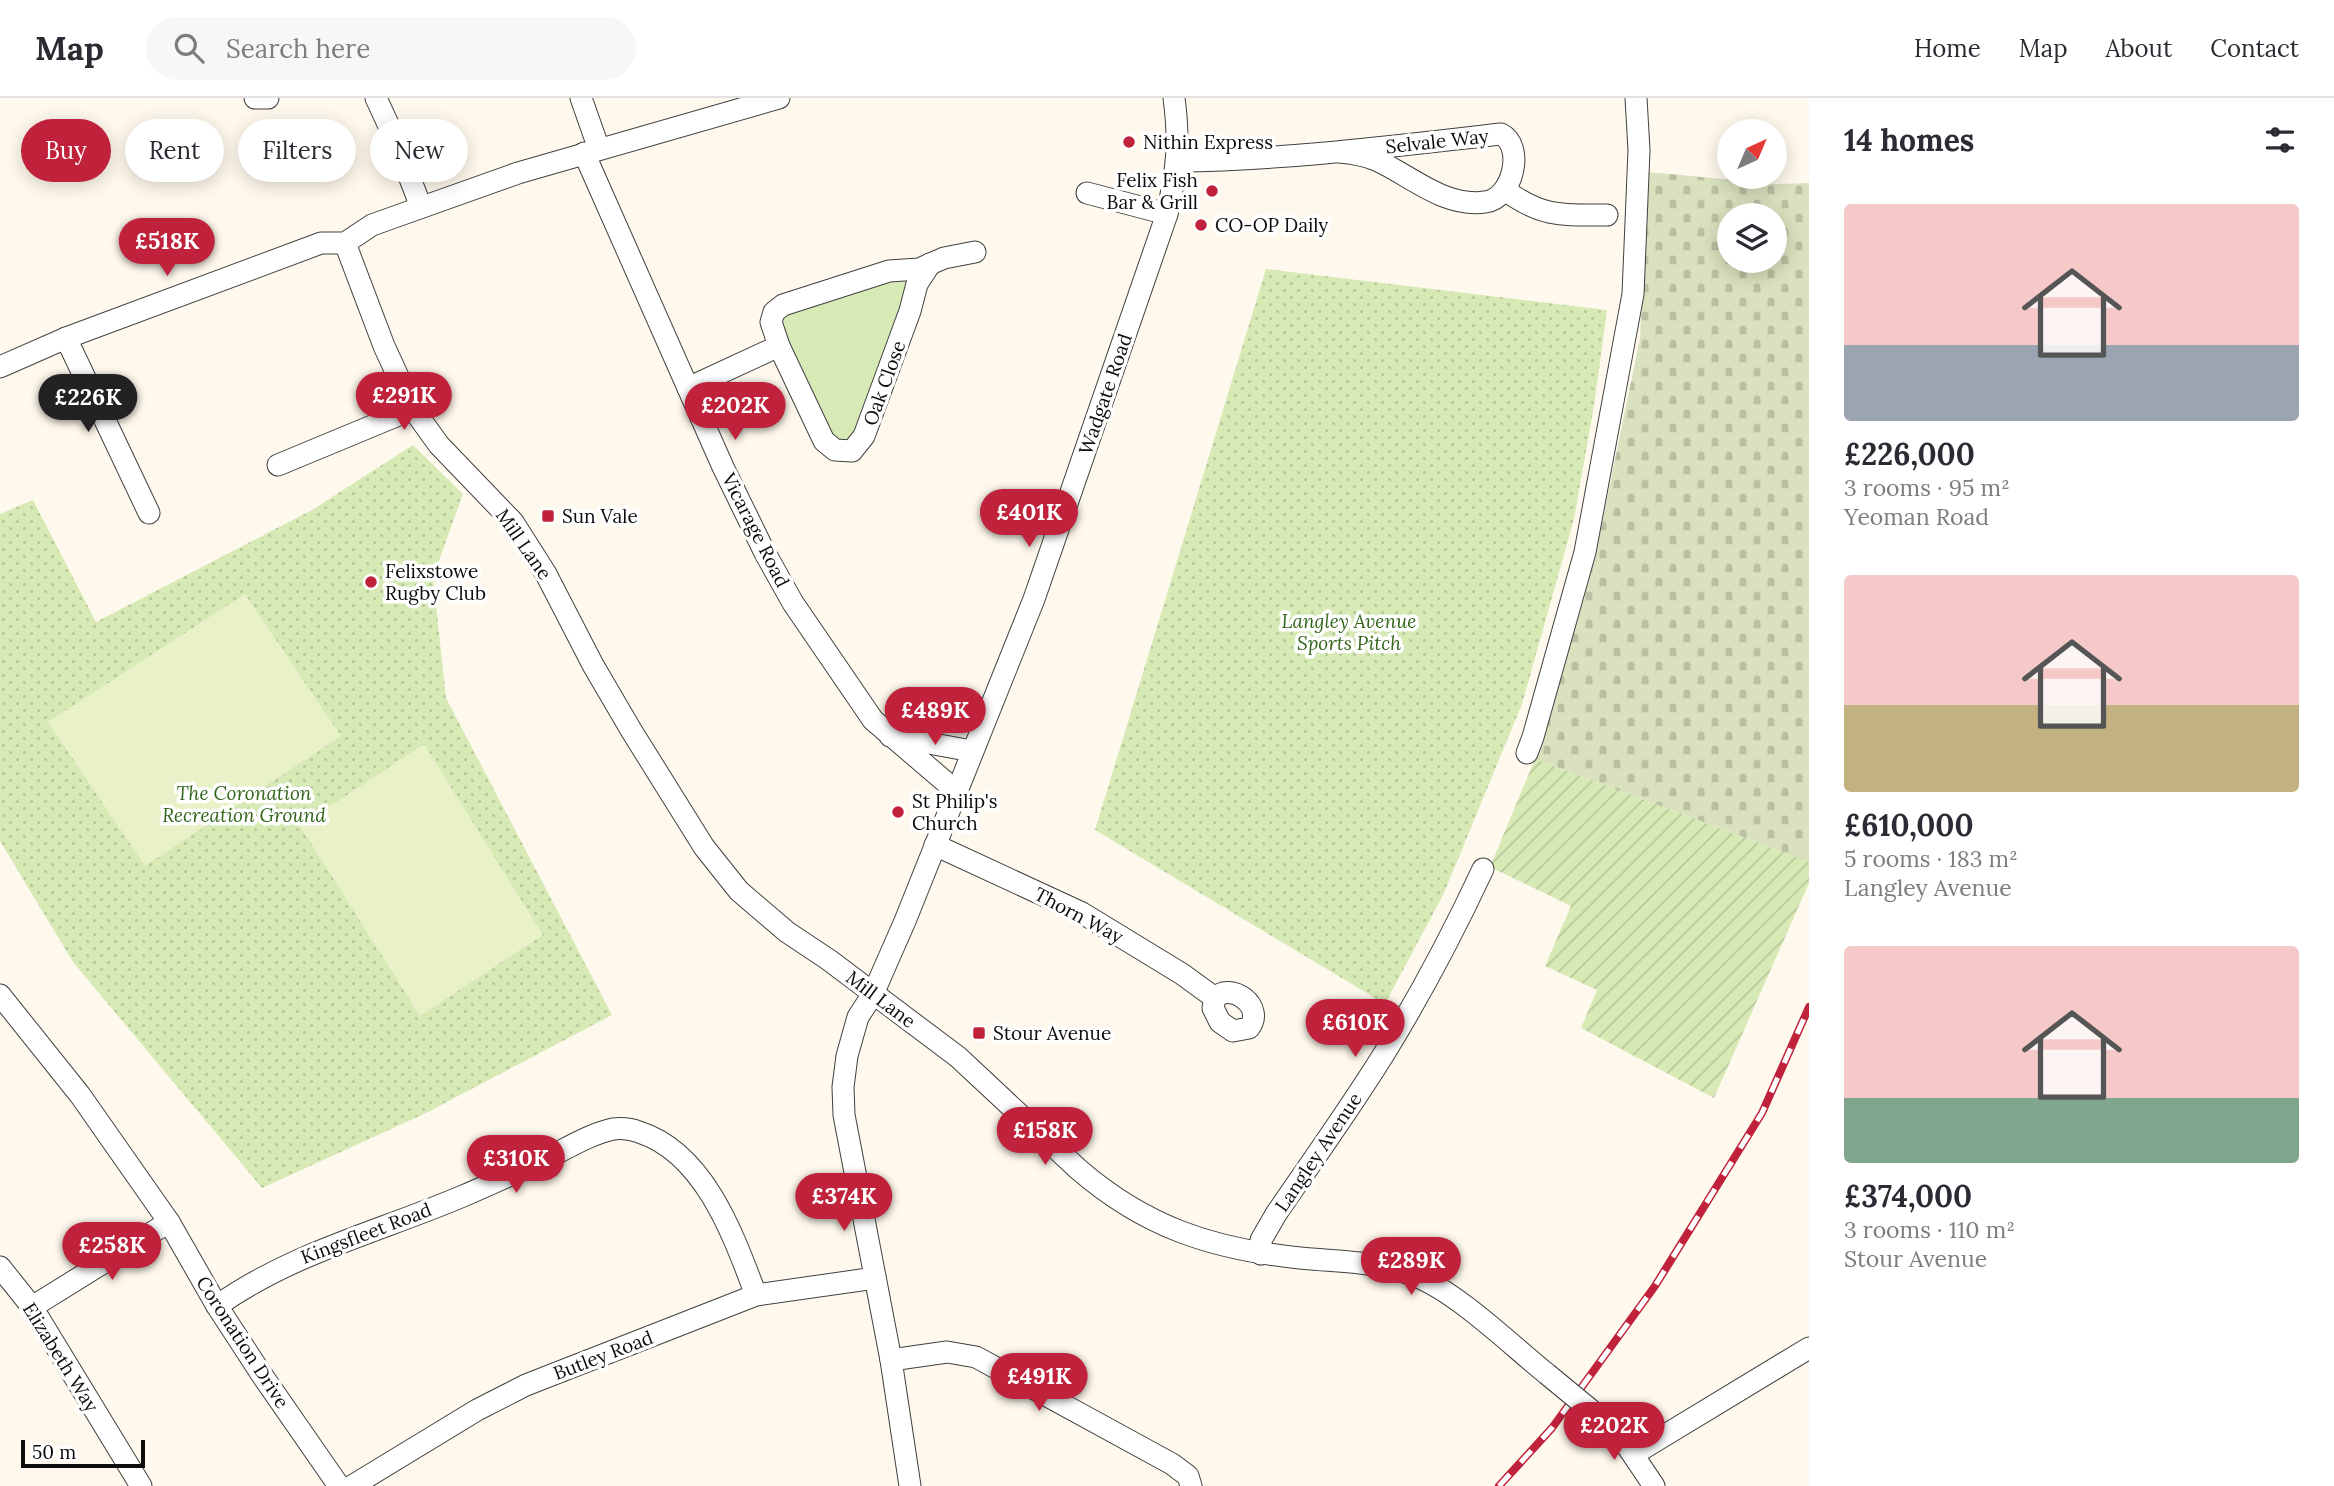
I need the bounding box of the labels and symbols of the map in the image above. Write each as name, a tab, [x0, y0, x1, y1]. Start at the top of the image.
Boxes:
north arrow	[1717, 119, 1787, 189]
street label: Selvale Way	[1384, 124, 1490, 158]
place label: Nithin Express	[1143, 130, 1273, 154]
marker: Nithin Express	[1121, 134, 1137, 150]
place label: Felix Fish Bar & Grill	[1107, 168, 1198, 214]
marker: Felix Fish Bar & Grill	[1204, 183, 1220, 199]
place label: CO-OP Daily	[1215, 213, 1328, 237]
marker: CO-OP Daily	[1193, 217, 1209, 233]
pin: £518K	[118, 218, 216, 278]
street label: Wadgate Road	[1073, 330, 1137, 458]
street label: Oak Close	[858, 337, 910, 429]
pin: £291K	[355, 372, 453, 432]
pin: £226K	[39, 374, 137, 434]
pin: £202K	[686, 382, 784, 442]
street label: Vicarage Road	[716, 468, 795, 591]
pin: £401K	[980, 490, 1078, 549]
street label: Mill Lane	[491, 504, 557, 584]
place label: Sun Vale	[562, 504, 638, 528]
marker: Sun Vale	[540, 508, 556, 524]
place label: Felixstowe Rugby Club	[385, 559, 486, 605]
marker: Felixstowe Rugby Club	[363, 574, 379, 590]
park label: Langley Avenue Sports Pitch	[1282, 609, 1416, 655]
pin: £489K	[886, 688, 984, 747]
park label: The Coronation Recreation Ground	[162, 781, 326, 827]
place label: St Philip's Church	[912, 789, 998, 835]
marker: St Philip's Church	[890, 804, 906, 820]
street label: Thorn Way	[1030, 882, 1128, 948]
street label: Mill Lane	[841, 965, 921, 1033]
pin: £610K	[1306, 1000, 1404, 1059]
place label: Stour Avenue	[993, 1021, 1111, 1045]
marker: Stour Avenue	[971, 1025, 987, 1041]
street label: Langley Avenue	[1269, 1088, 1367, 1216]
pin: £158K	[996, 1108, 1094, 1167]
pin: £310K	[467, 1136, 565, 1195]
pin: £374K	[795, 1174, 893, 1233]
street label: Kingsfleet Road	[297, 1197, 435, 1269]
pin: £258K	[63, 1222, 161, 1282]
pin: £289K	[1362, 1238, 1460, 1297]
street label: Coronation Drive	[191, 1271, 295, 1413]
street label: Elizabeth Way	[18, 1298, 104, 1416]
street label: Butley Road	[550, 1325, 656, 1385]
pin: £491K	[990, 1354, 1088, 1413]
pin: £202K	[1565, 1402, 1663, 1462]
scale bar	[21, 1437, 145, 1469]

